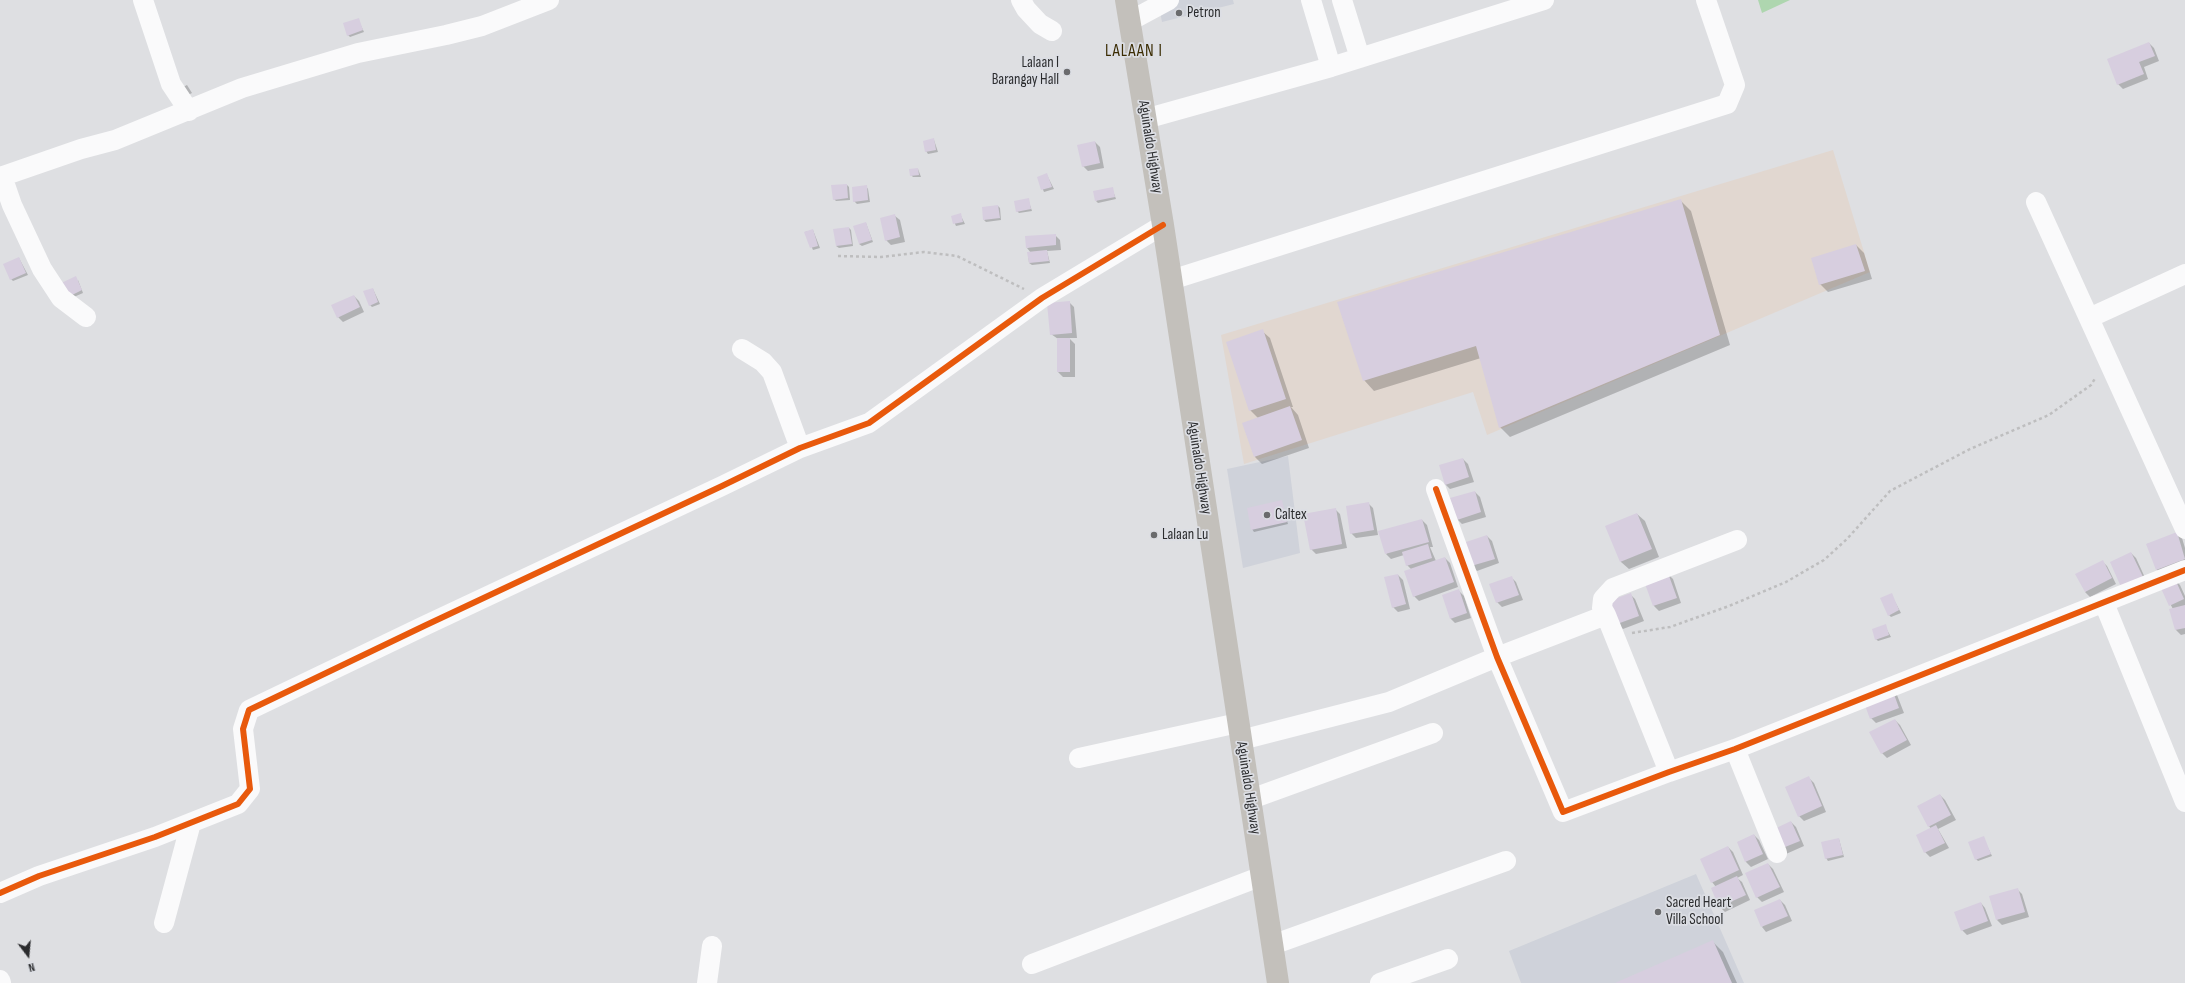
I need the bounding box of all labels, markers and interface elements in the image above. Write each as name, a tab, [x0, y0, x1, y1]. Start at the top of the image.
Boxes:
place label: Petron	[1187, 4, 1221, 22]
marker: Petron	[1174, 8, 1184, 18]
district label: LALAAN I	[1105, 42, 1163, 62]
place label: Lalaan I Barangay Hall	[992, 54, 1059, 89]
marker: Lalaan I Barangay Hall	[1062, 67, 1072, 77]
street label: Aguinaldo Highway	[1134, 99, 1166, 195]
street label: Aguinaldo Highway	[1183, 420, 1215, 516]
place label: Caltex	[1275, 506, 1307, 524]
marker: Caltex	[1262, 510, 1272, 520]
place label: Lalaan Lu	[1162, 526, 1208, 544]
marker: Lalaan Lu	[1149, 530, 1159, 540]
street label: Aguinaldo Highway	[1232, 740, 1264, 836]
place label: Sacred Heart Villa School	[1666, 894, 1731, 929]
marker: Sacred Heart Villa School	[1653, 907, 1663, 917]
north arrow	[8, 935, 48, 975]
text: N	[27, 960, 36, 974]

